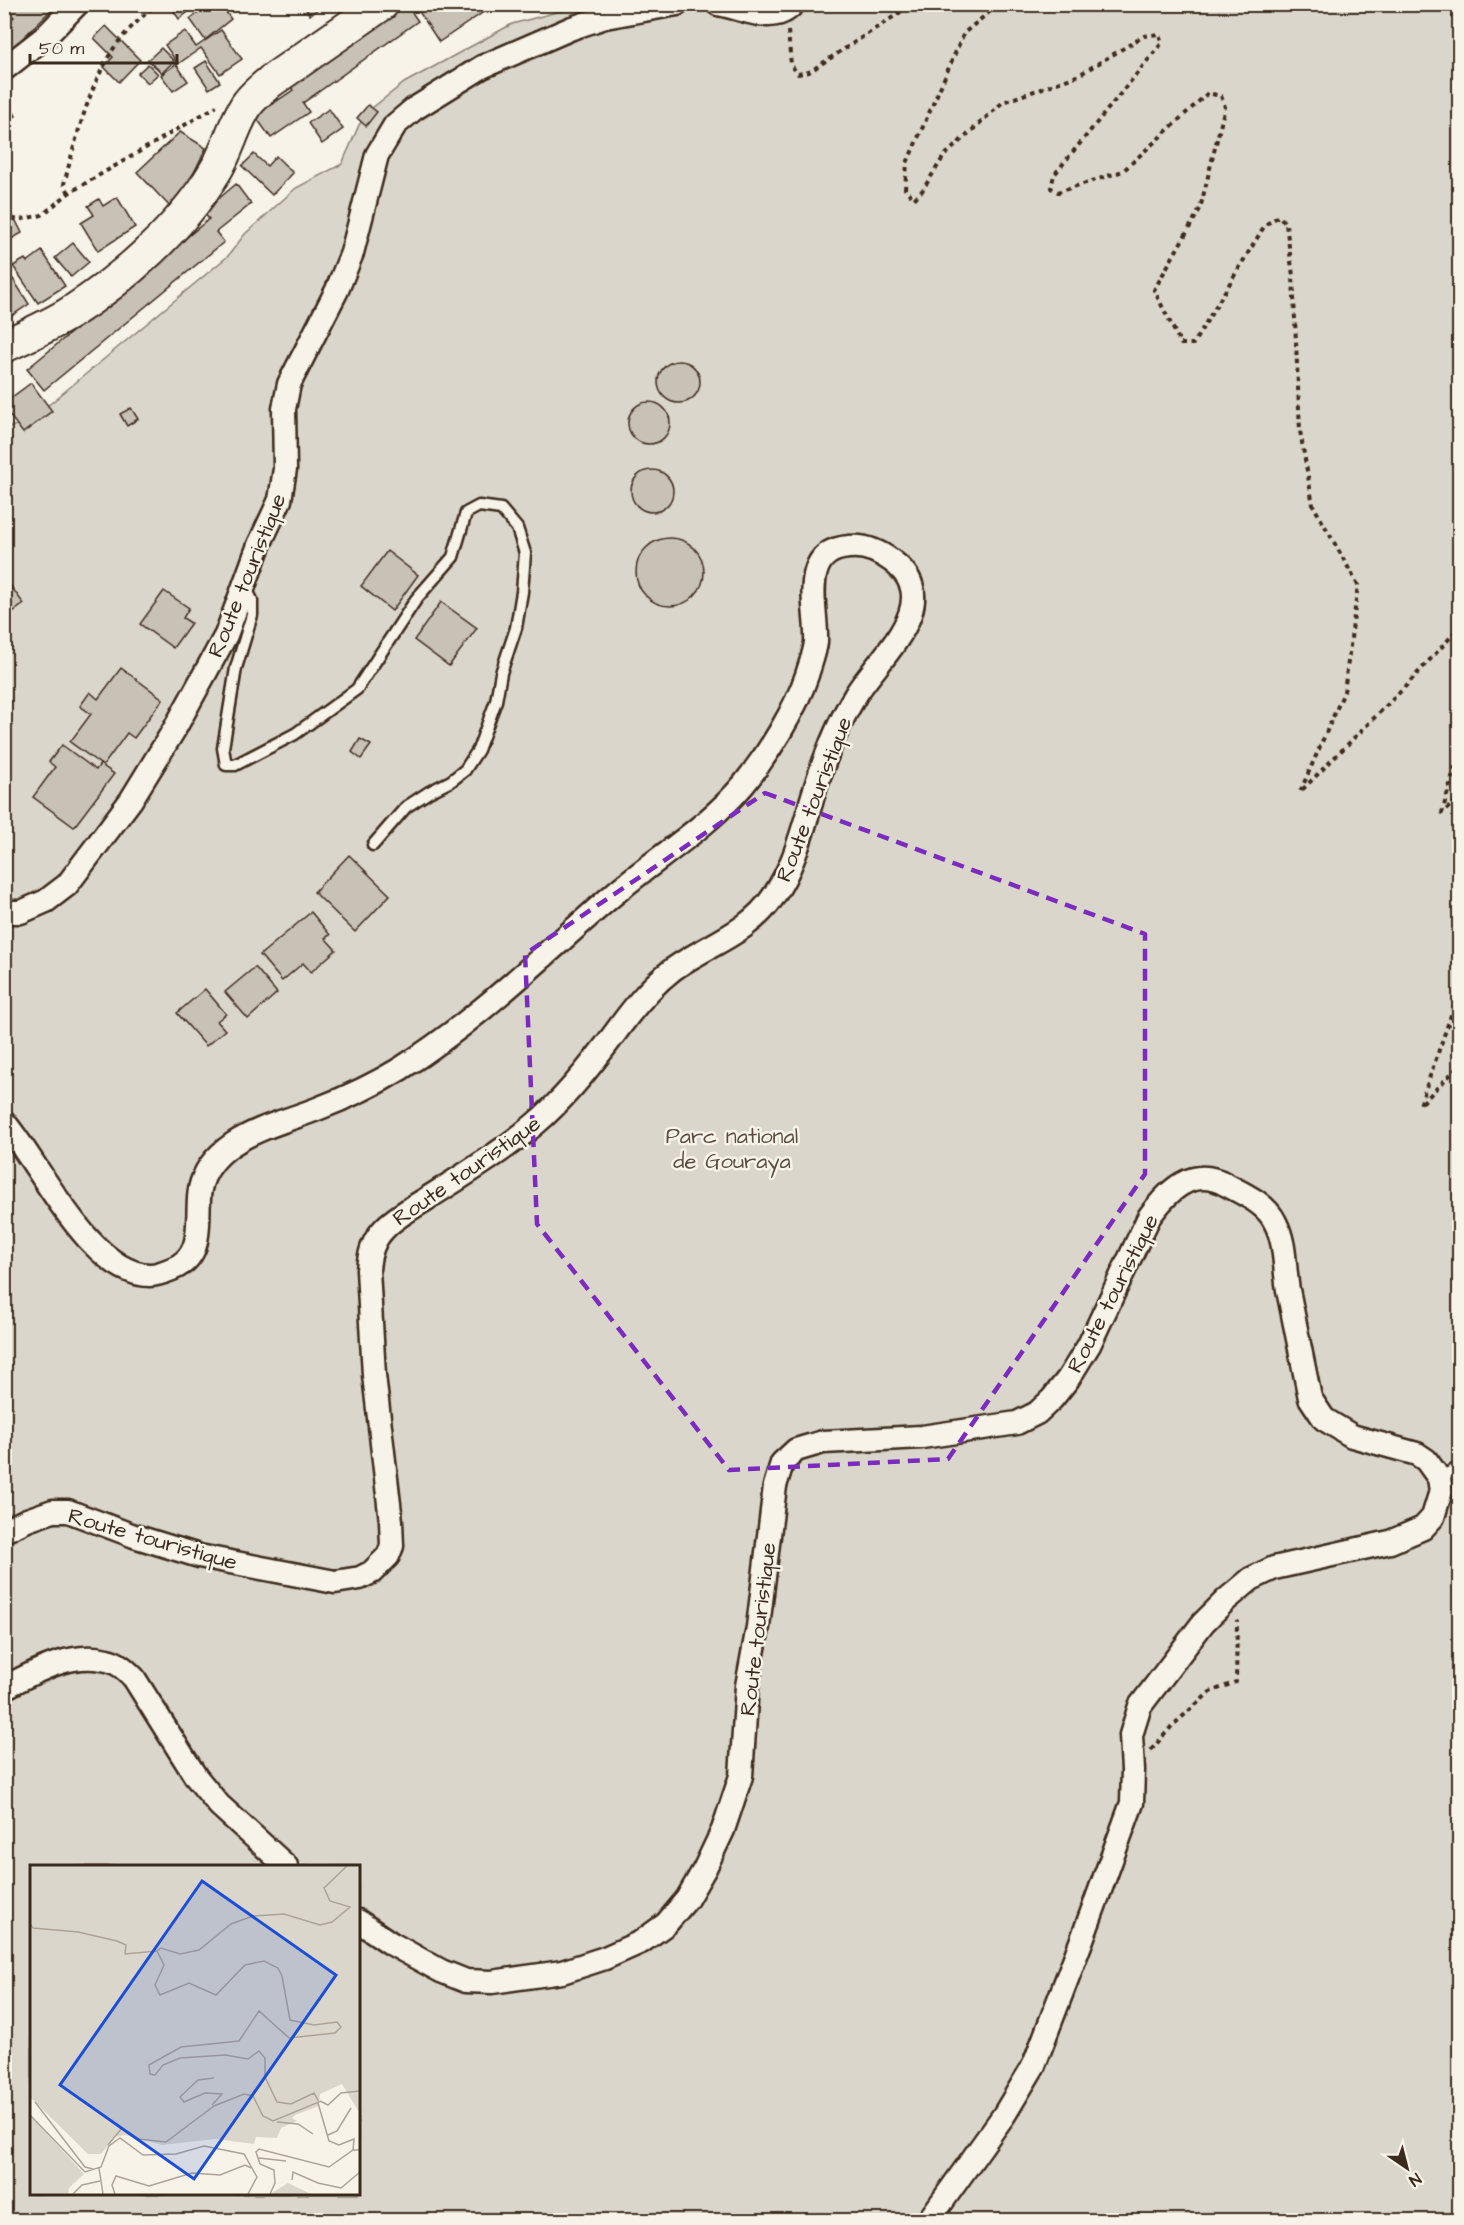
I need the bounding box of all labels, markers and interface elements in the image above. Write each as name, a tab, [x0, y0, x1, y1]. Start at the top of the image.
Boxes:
scale bar	[30, 27, 177, 65]
text: 50 m	[39, 36, 84, 61]
street label: Route touristique	[200, 489, 294, 662]
street label: Route touristique	[769, 712, 860, 886]
street label: Route touristique	[387, 1108, 547, 1234]
park label: Parc national de Gouraya	[666, 1121, 798, 1178]
street label: Route touristique	[1060, 1209, 1167, 1378]
street label: Route touristique	[64, 1501, 241, 1578]
street label: Route touristique	[732, 1541, 785, 1718]
inset map	[30, 1865, 360, 2195]
north arrow	[1377, 2138, 1437, 2198]
text: N	[1405, 2168, 1425, 2191]

